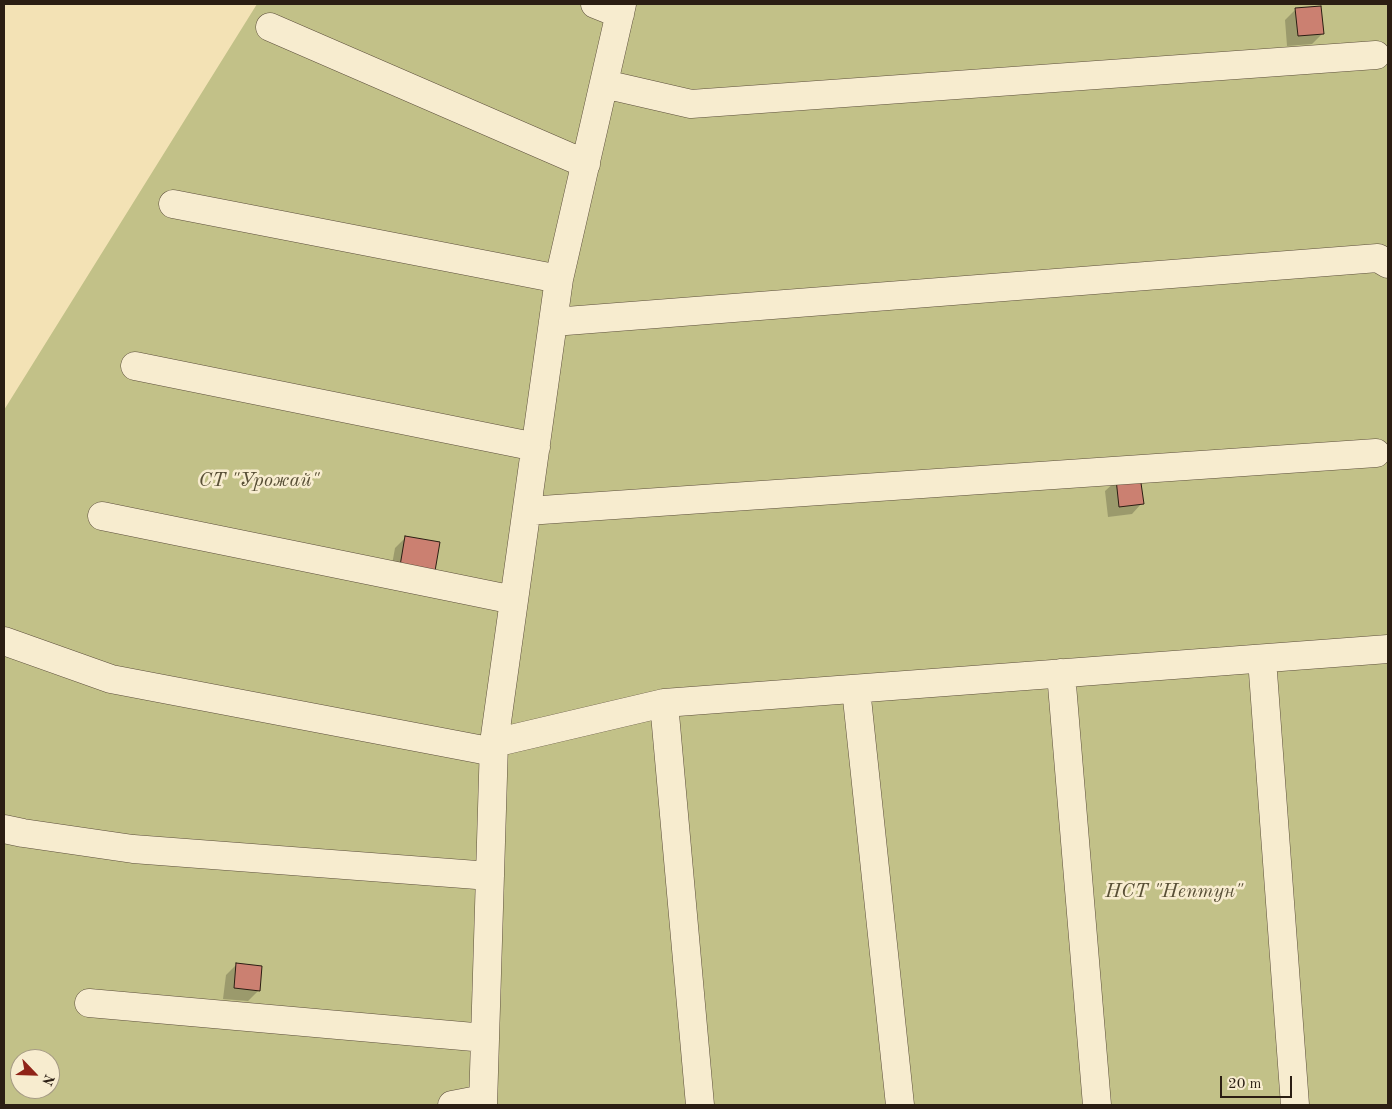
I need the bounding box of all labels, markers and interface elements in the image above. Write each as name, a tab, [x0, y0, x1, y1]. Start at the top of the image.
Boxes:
park label: СТ "Урожай"	[199, 469, 319, 493]
park label: НСТ "Нептун"	[1105, 880, 1243, 904]
north arrow	[10, 1049, 60, 1099]
scale bar	[1222, 1066, 1294, 1098]
text: N	[39, 1072, 56, 1087]
text: 20 m	[1228, 1077, 1262, 1092]

